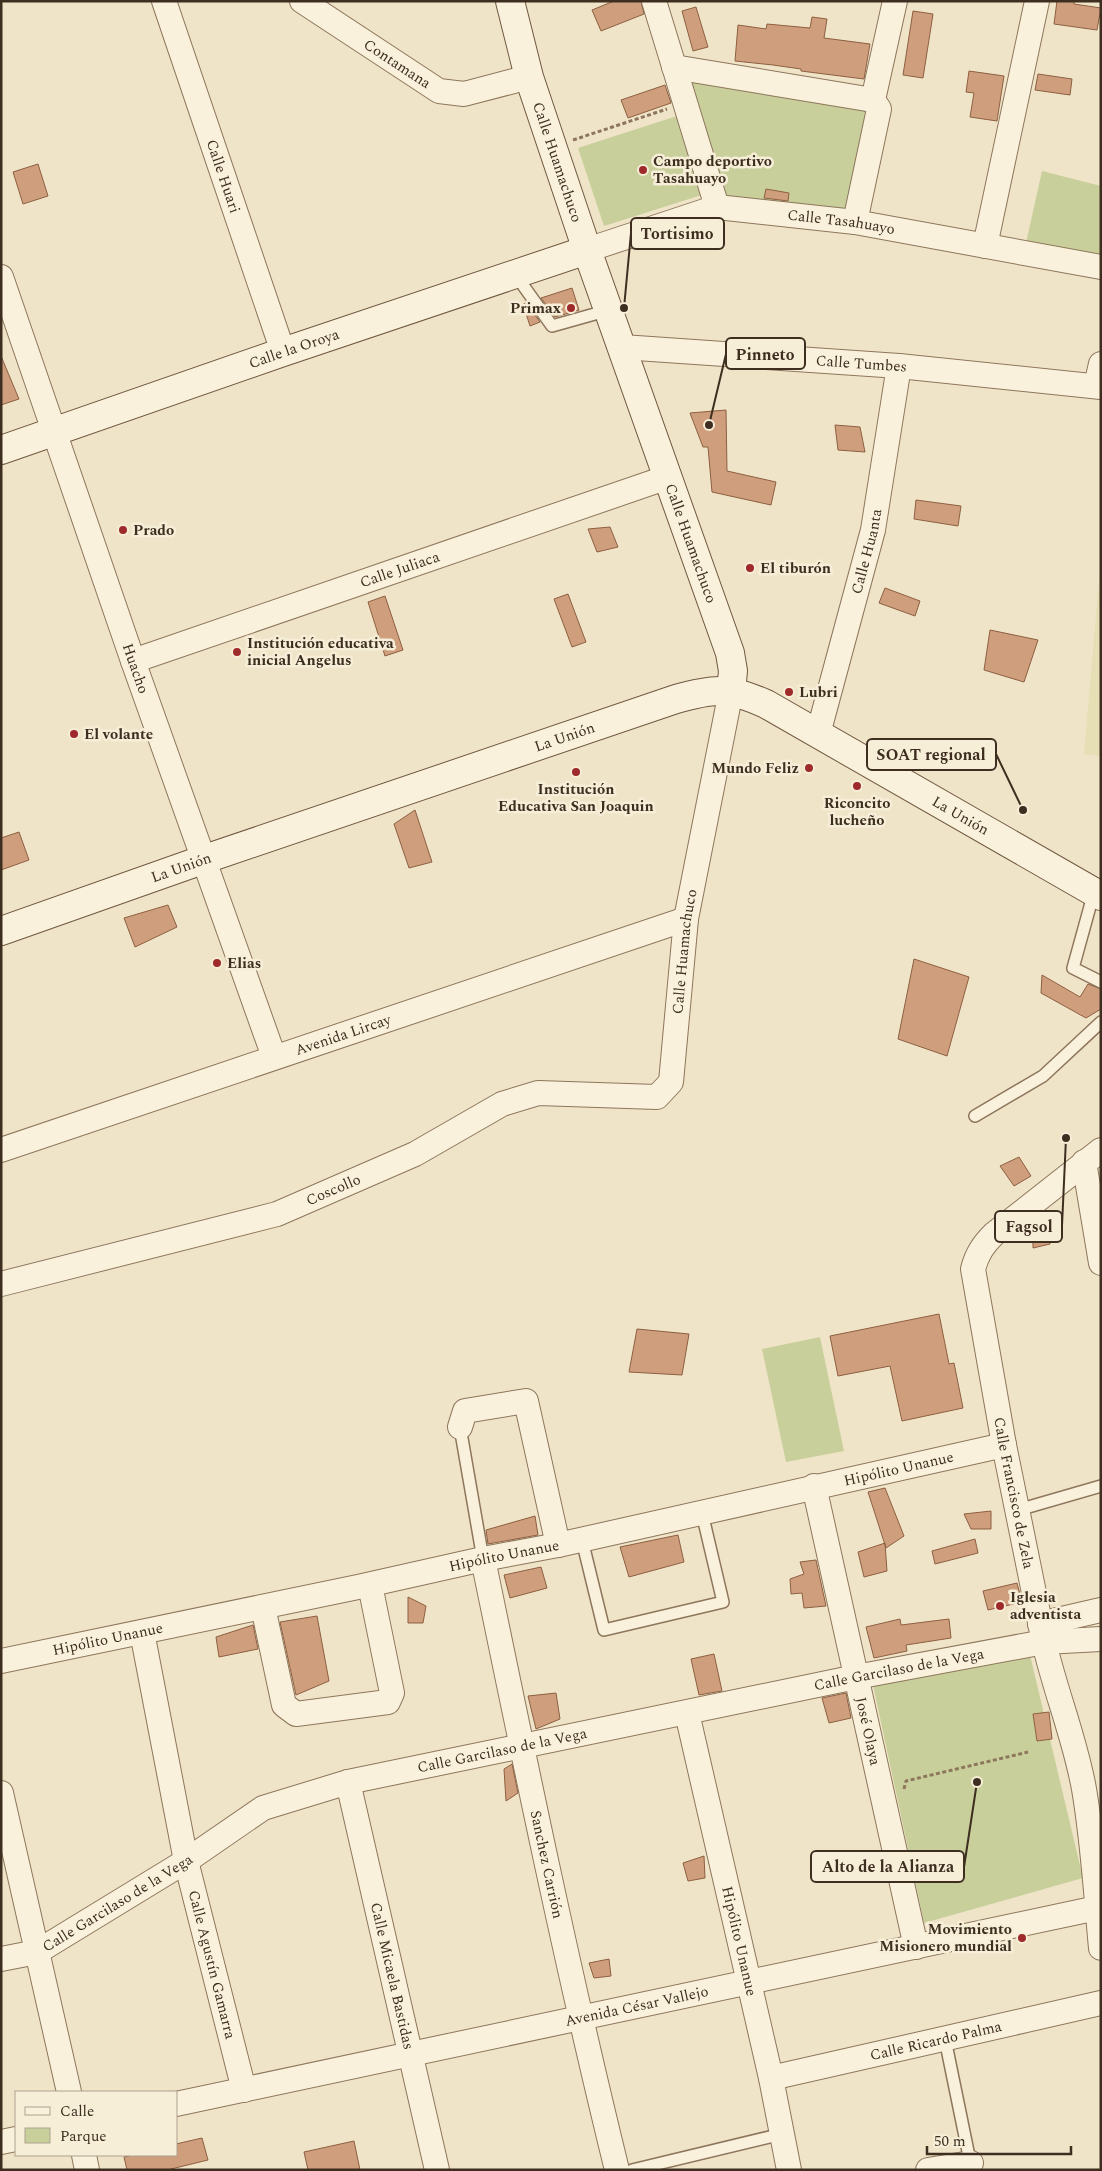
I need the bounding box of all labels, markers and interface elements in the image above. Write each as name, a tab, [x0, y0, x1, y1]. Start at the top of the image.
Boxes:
street label: Contamana	[359, 33, 436, 95]
street label: Calle Huamachuco	[526, 99, 588, 225]
street label: Calle Huari	[200, 136, 246, 216]
place label: Campo deportivo Tasahuayo	[653, 150, 772, 190]
marker: Campo deportivo Tasahuayo	[637, 164, 649, 176]
street label: Calle Tasahuayo	[786, 204, 897, 241]
callout: Tortisimo	[631, 218, 724, 249]
text: Tortisimo	[641, 222, 714, 246]
place label: Primax	[510, 297, 561, 320]
marker: Primax	[565, 302, 577, 314]
street label: Calle la Oroya	[246, 323, 343, 375]
callout: Pinneto	[726, 338, 805, 369]
text: Pinneto	[736, 343, 795, 367]
street label: Calle Tumbes	[815, 349, 908, 379]
street label: Calle Huamachuco	[659, 480, 722, 607]
street label: Calle Huanta	[845, 507, 888, 597]
place label: Prado	[133, 519, 174, 542]
marker: Prado	[117, 524, 129, 536]
street label: Calle Juliaca	[357, 545, 444, 594]
place label: El tiburón	[760, 557, 831, 580]
marker: El tiburón	[744, 562, 756, 574]
place label: Institución educativa inicial Angelus	[247, 632, 394, 672]
street label: Huacho	[116, 640, 155, 697]
marker: Institución educativa inicial Angelus	[231, 646, 243, 658]
place label: Lubri	[799, 681, 838, 704]
marker: Lubri	[783, 686, 795, 698]
street label: La Unión	[531, 716, 598, 758]
place label: El volante	[84, 723, 153, 746]
marker: El volante	[68, 728, 80, 740]
callout: SOAT regional	[867, 739, 996, 770]
text: SOAT regional	[876, 743, 986, 767]
place label: Mundo Feliz	[711, 757, 799, 780]
marker: Mundo Feliz	[803, 762, 815, 774]
marker: Institución Educativa San Joaquin	[570, 766, 582, 778]
place label: Institución Educativa San Joaquin	[498, 778, 654, 818]
marker: Riconcito lucheño	[851, 780, 863, 792]
street label: La Unión	[927, 790, 993, 842]
place label: Riconcito lucheño	[824, 792, 890, 832]
street label: La Unión	[148, 847, 215, 889]
street label: Calle Huamachuco	[666, 887, 704, 1015]
place label: Elias	[227, 952, 261, 975]
marker: Elias	[211, 957, 223, 969]
street label: Avenida Lircay	[292, 1008, 395, 1062]
street label: Coscollo	[302, 1168, 364, 1212]
callout: Fagsol	[995, 1211, 1062, 1242]
text: Fagsol	[1005, 1215, 1053, 1239]
street label: Calle Francisco de Zela	[987, 1415, 1040, 1572]
street label: Hipólito Unanue	[841, 1446, 956, 1493]
street label: Hipólito Unanue	[447, 1534, 561, 1578]
place label: Iglesia adventista	[1010, 1586, 1081, 1626]
marker: Iglesia adventista	[994, 1600, 1006, 1612]
street label: Hipólito Unanue	[51, 1617, 165, 1662]
street label: Calle Garcilaso de la Vega	[812, 1642, 987, 1697]
street label: José Olaya	[849, 1695, 887, 1768]
street label: Calle Garcilaso de la Vega	[415, 1722, 590, 1779]
street label: Sanchez Carrión	[524, 1808, 569, 1921]
street label: Calle Garcilaso de la Vega	[38, 1848, 198, 1958]
callout: Alto de la Alianza	[811, 1851, 964, 1882]
text: Alto de la Alianza	[822, 1855, 955, 1879]
street label: Hipólito Unanue	[715, 1884, 763, 1998]
street label: Calle Agustín Gamarra	[182, 1888, 242, 2042]
street label: Calle Micaela Bastidas	[364, 1900, 420, 2052]
place label: Movimiento Misionero mundial	[879, 1918, 1012, 1958]
marker: Movimiento Misionero mundial	[1016, 1932, 1028, 1944]
street label: Avenida César Vallejo	[563, 1980, 711, 2033]
street label: Calle Ricardo Palma	[868, 2015, 1005, 2067]
legend	[15, 2091, 178, 2156]
text: Calle	[60, 2100, 94, 2123]
scale bar	[927, 2124, 1071, 2156]
text: Parque	[60, 2125, 107, 2148]
text: 50 m	[934, 2130, 966, 2153]

